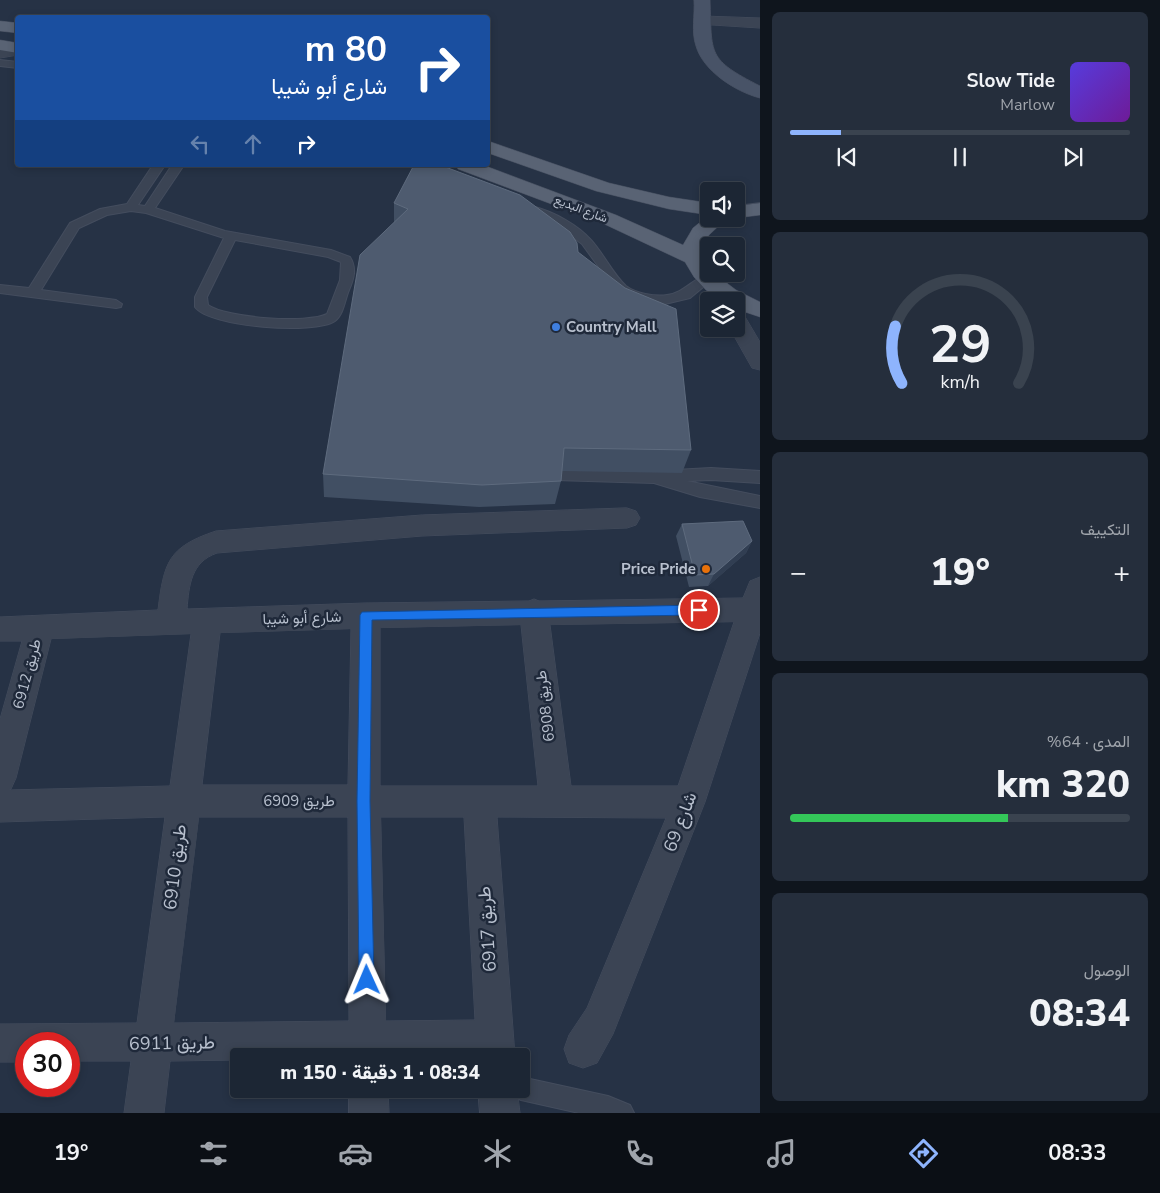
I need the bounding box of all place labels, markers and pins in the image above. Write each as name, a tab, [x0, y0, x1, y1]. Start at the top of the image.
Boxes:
place label: Country Mall	[566, 317, 657, 337]
marker: Country Mall	[550, 321, 562, 333]
place label: Price Pride	[621, 559, 696, 579]
marker: Price Pride	[700, 563, 712, 575]
pin	[678, 589, 720, 631]

